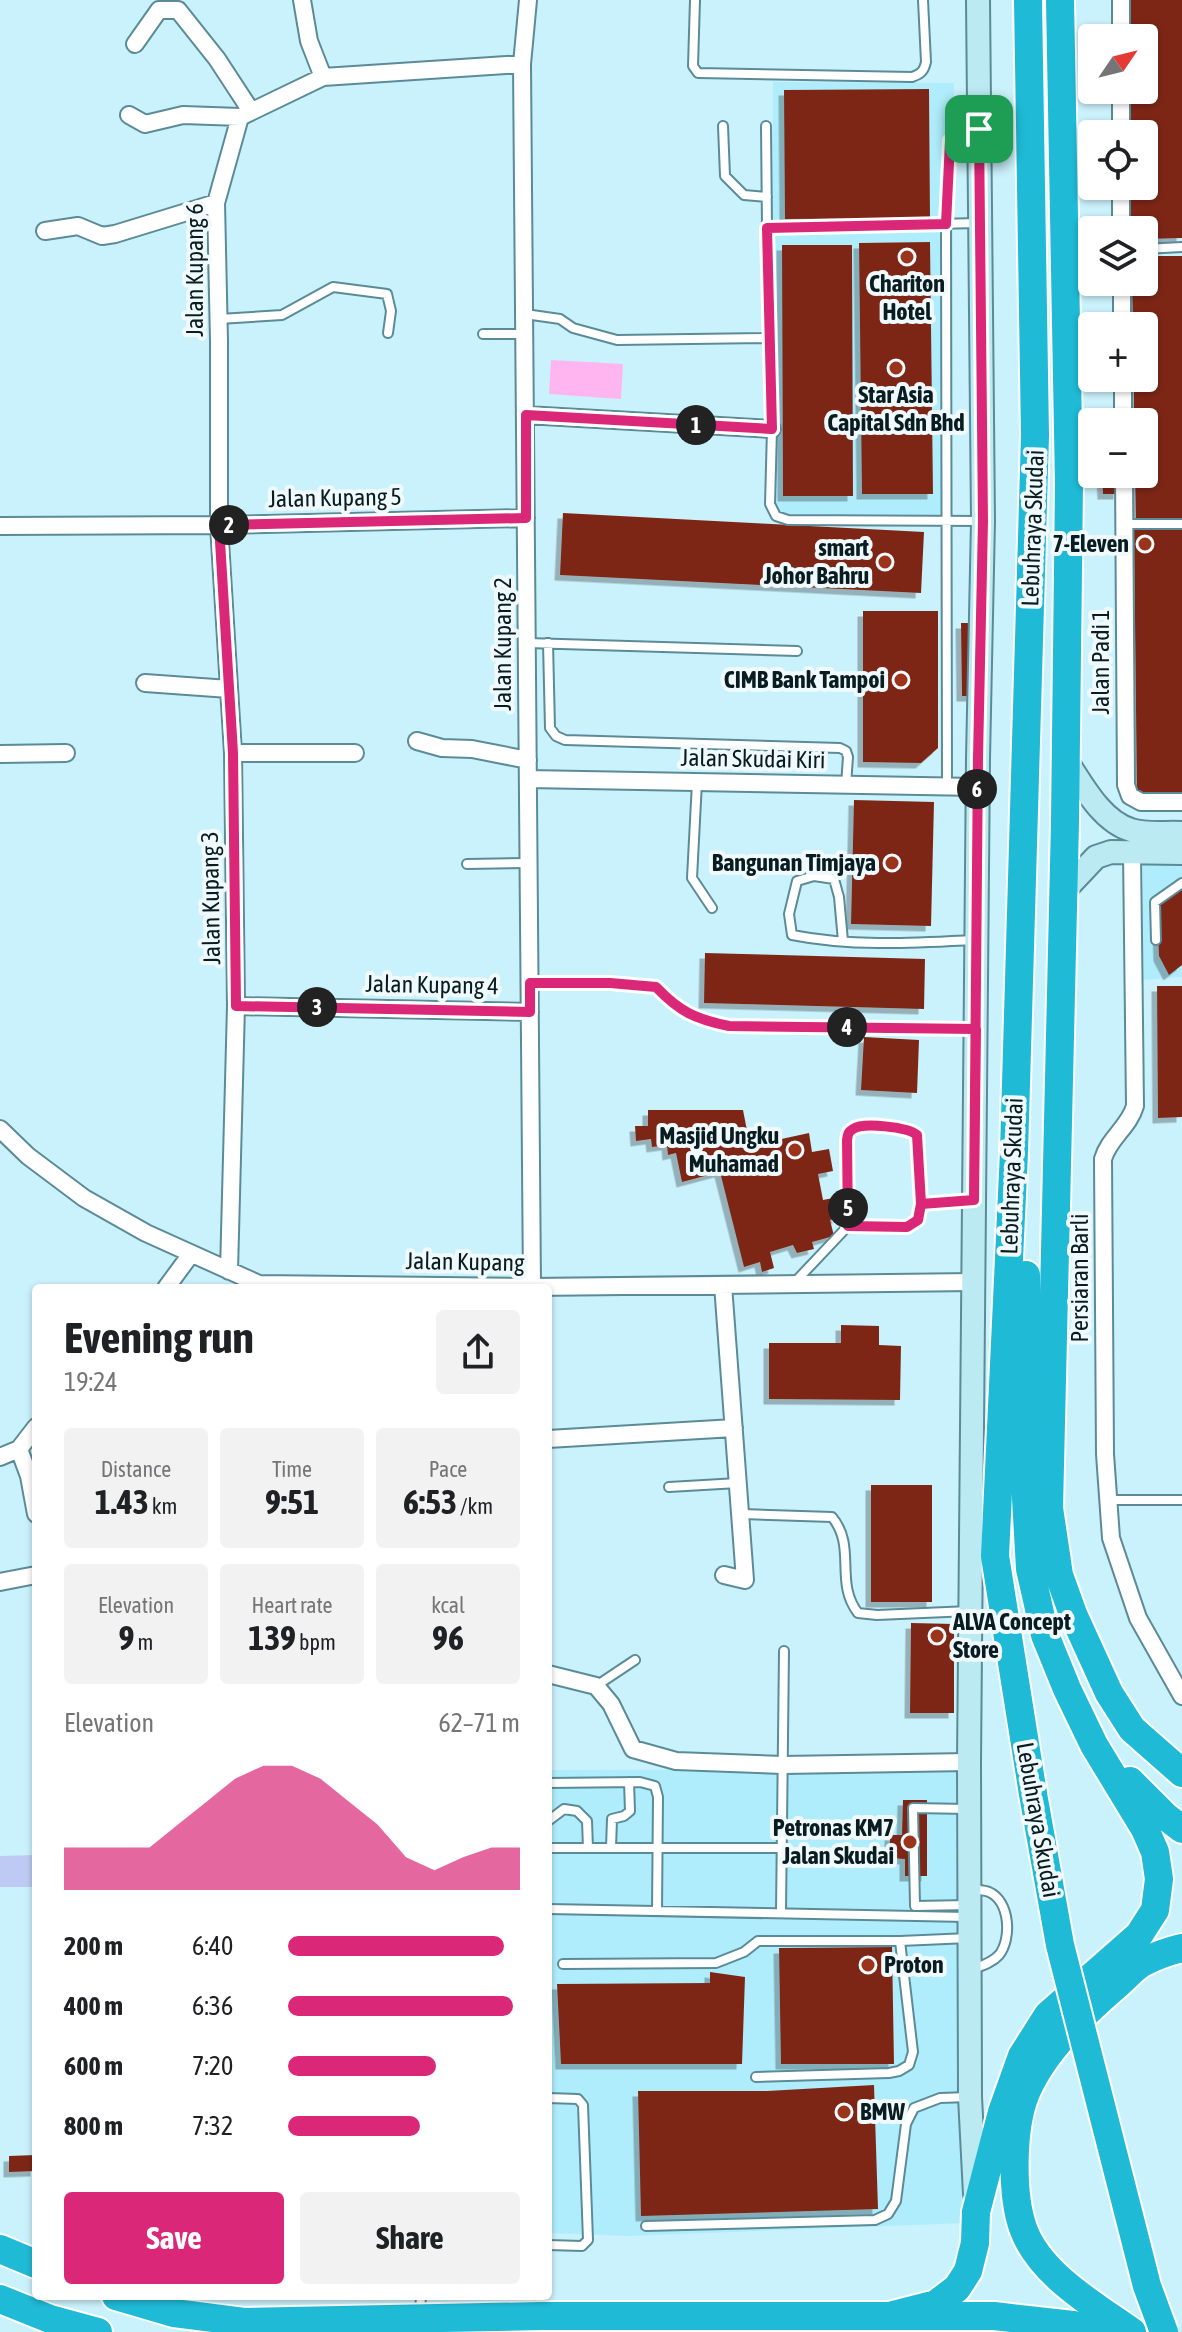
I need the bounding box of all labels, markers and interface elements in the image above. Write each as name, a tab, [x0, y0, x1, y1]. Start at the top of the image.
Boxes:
north arrow	[1078, 24, 1158, 104]
map controls	[1078, 24, 1158, 488]
pin	[945, 95, 1013, 163]
icon: arrive	[957, 107, 1001, 151]
button: locate	[1078, 120, 1158, 200]
street label: Jalan Kupang 6	[181, 203, 208, 337]
button: layers	[1078, 216, 1158, 296]
marker: Chariton Hotel	[898, 248, 916, 266]
place label: Chariton Hotel	[869, 270, 945, 325]
button: +	[1078, 312, 1158, 392]
marker: Star Asia Capital Sdn Bhd	[887, 359, 905, 377]
place label: Star Asia Capital Sdn Bhd	[827, 381, 965, 436]
pin: 1	[676, 405, 716, 445]
button: −	[1078, 408, 1158, 488]
text: 1	[691, 412, 701, 438]
street label: Lebuhraya Skudai	[1016, 449, 1049, 607]
street label: Jalan Kupang 5	[268, 483, 402, 512]
pin: 2	[209, 505, 249, 545]
text: 2	[224, 512, 234, 538]
place label: 7-Eleven	[1053, 530, 1129, 557]
place label: smart Johor Bahru	[763, 534, 869, 589]
marker: 7-Eleven	[1136, 535, 1154, 553]
marker: smart Johor Bahru	[876, 553, 894, 571]
street label: Jalan Kupang 2	[489, 577, 516, 711]
street label: Jalan Padi 1	[1087, 609, 1114, 715]
place label: CIMB Bank Tampoi	[724, 666, 885, 693]
marker: CIMB Bank Tampoi	[892, 671, 910, 689]
street label: Jalan Skudai Kiri	[680, 744, 826, 773]
pin: 6	[957, 769, 997, 809]
text: 6	[972, 776, 982, 802]
street label: Jalan Kupang 3	[196, 831, 225, 965]
place label: Bangunan Timjaya	[712, 849, 876, 876]
marker: Bangunan Timjaya	[883, 854, 901, 872]
street label: Jalan Kupang 4	[365, 970, 499, 999]
pin: 3	[297, 987, 337, 1027]
text: 3	[312, 994, 322, 1020]
pin: 4	[827, 1007, 867, 1047]
text: 4	[842, 1014, 852, 1040]
street label: Lebuhraya Skudai	[995, 1097, 1028, 1255]
place label: Masjid Ungku Muhamad	[659, 1122, 779, 1177]
marker: Masjid Ungku Muhamad	[786, 1141, 804, 1159]
pin: 5	[828, 1188, 868, 1228]
text: 5	[843, 1195, 853, 1221]
street label: Persiaran Barli	[1066, 1214, 1093, 1342]
street label: Jalan Kupang	[405, 1247, 525, 1276]
button: share	[436, 1310, 520, 1394]
text: Evening run	[64, 1312, 254, 1362]
text: 19:24	[64, 1367, 118, 1397]
text: Distance	[101, 1456, 171, 1482]
text: Time	[272, 1456, 312, 1482]
text: Pace	[429, 1456, 467, 1482]
text: 1.43	[95, 1482, 149, 1521]
text: 9:51	[265, 1482, 319, 1521]
text: 6:53	[403, 1482, 457, 1521]
text: km	[149, 1493, 177, 1519]
text: /km	[457, 1493, 493, 1519]
text: Elevation	[98, 1592, 174, 1618]
text: Heart rate	[251, 1592, 333, 1618]
text: kcal	[431, 1592, 465, 1618]
place label: ALVA Concept Store	[952, 1608, 1071, 1663]
text: 9	[119, 1618, 135, 1657]
text: 139	[248, 1618, 296, 1657]
text: 96	[432, 1618, 464, 1657]
marker: ALVA Concept Store	[928, 1627, 946, 1645]
text: m	[135, 1629, 153, 1655]
text: bpm	[296, 1629, 336, 1655]
text: Elevation	[64, 1708, 154, 1738]
text: 62–71 m	[438, 1708, 520, 1738]
street label: Lebuhraya Skudai	[1012, 1740, 1065, 1900]
place label: Petronas KM7 Jalan Skudai	[773, 1814, 894, 1869]
marker: Petronas KM7 Jalan Skudai	[901, 1833, 919, 1851]
text: 200 m	[64, 1931, 123, 1961]
text: 6:40	[192, 1931, 233, 1961]
place label: Proton	[884, 1951, 944, 1978]
marker: Proton	[859, 1956, 877, 1974]
text: 400 m	[64, 1991, 123, 2021]
text: 6:36	[192, 1991, 233, 2021]
text: 600 m	[64, 2051, 123, 2081]
text: 7:20	[192, 2051, 233, 2081]
place label: BMW	[860, 2098, 905, 2125]
marker: BMW	[835, 2103, 853, 2121]
text: 800 m	[64, 2111, 123, 2141]
text: 7:32	[192, 2111, 233, 2141]
button: Save	[64, 2192, 284, 2284]
button: Share	[300, 2192, 520, 2284]

